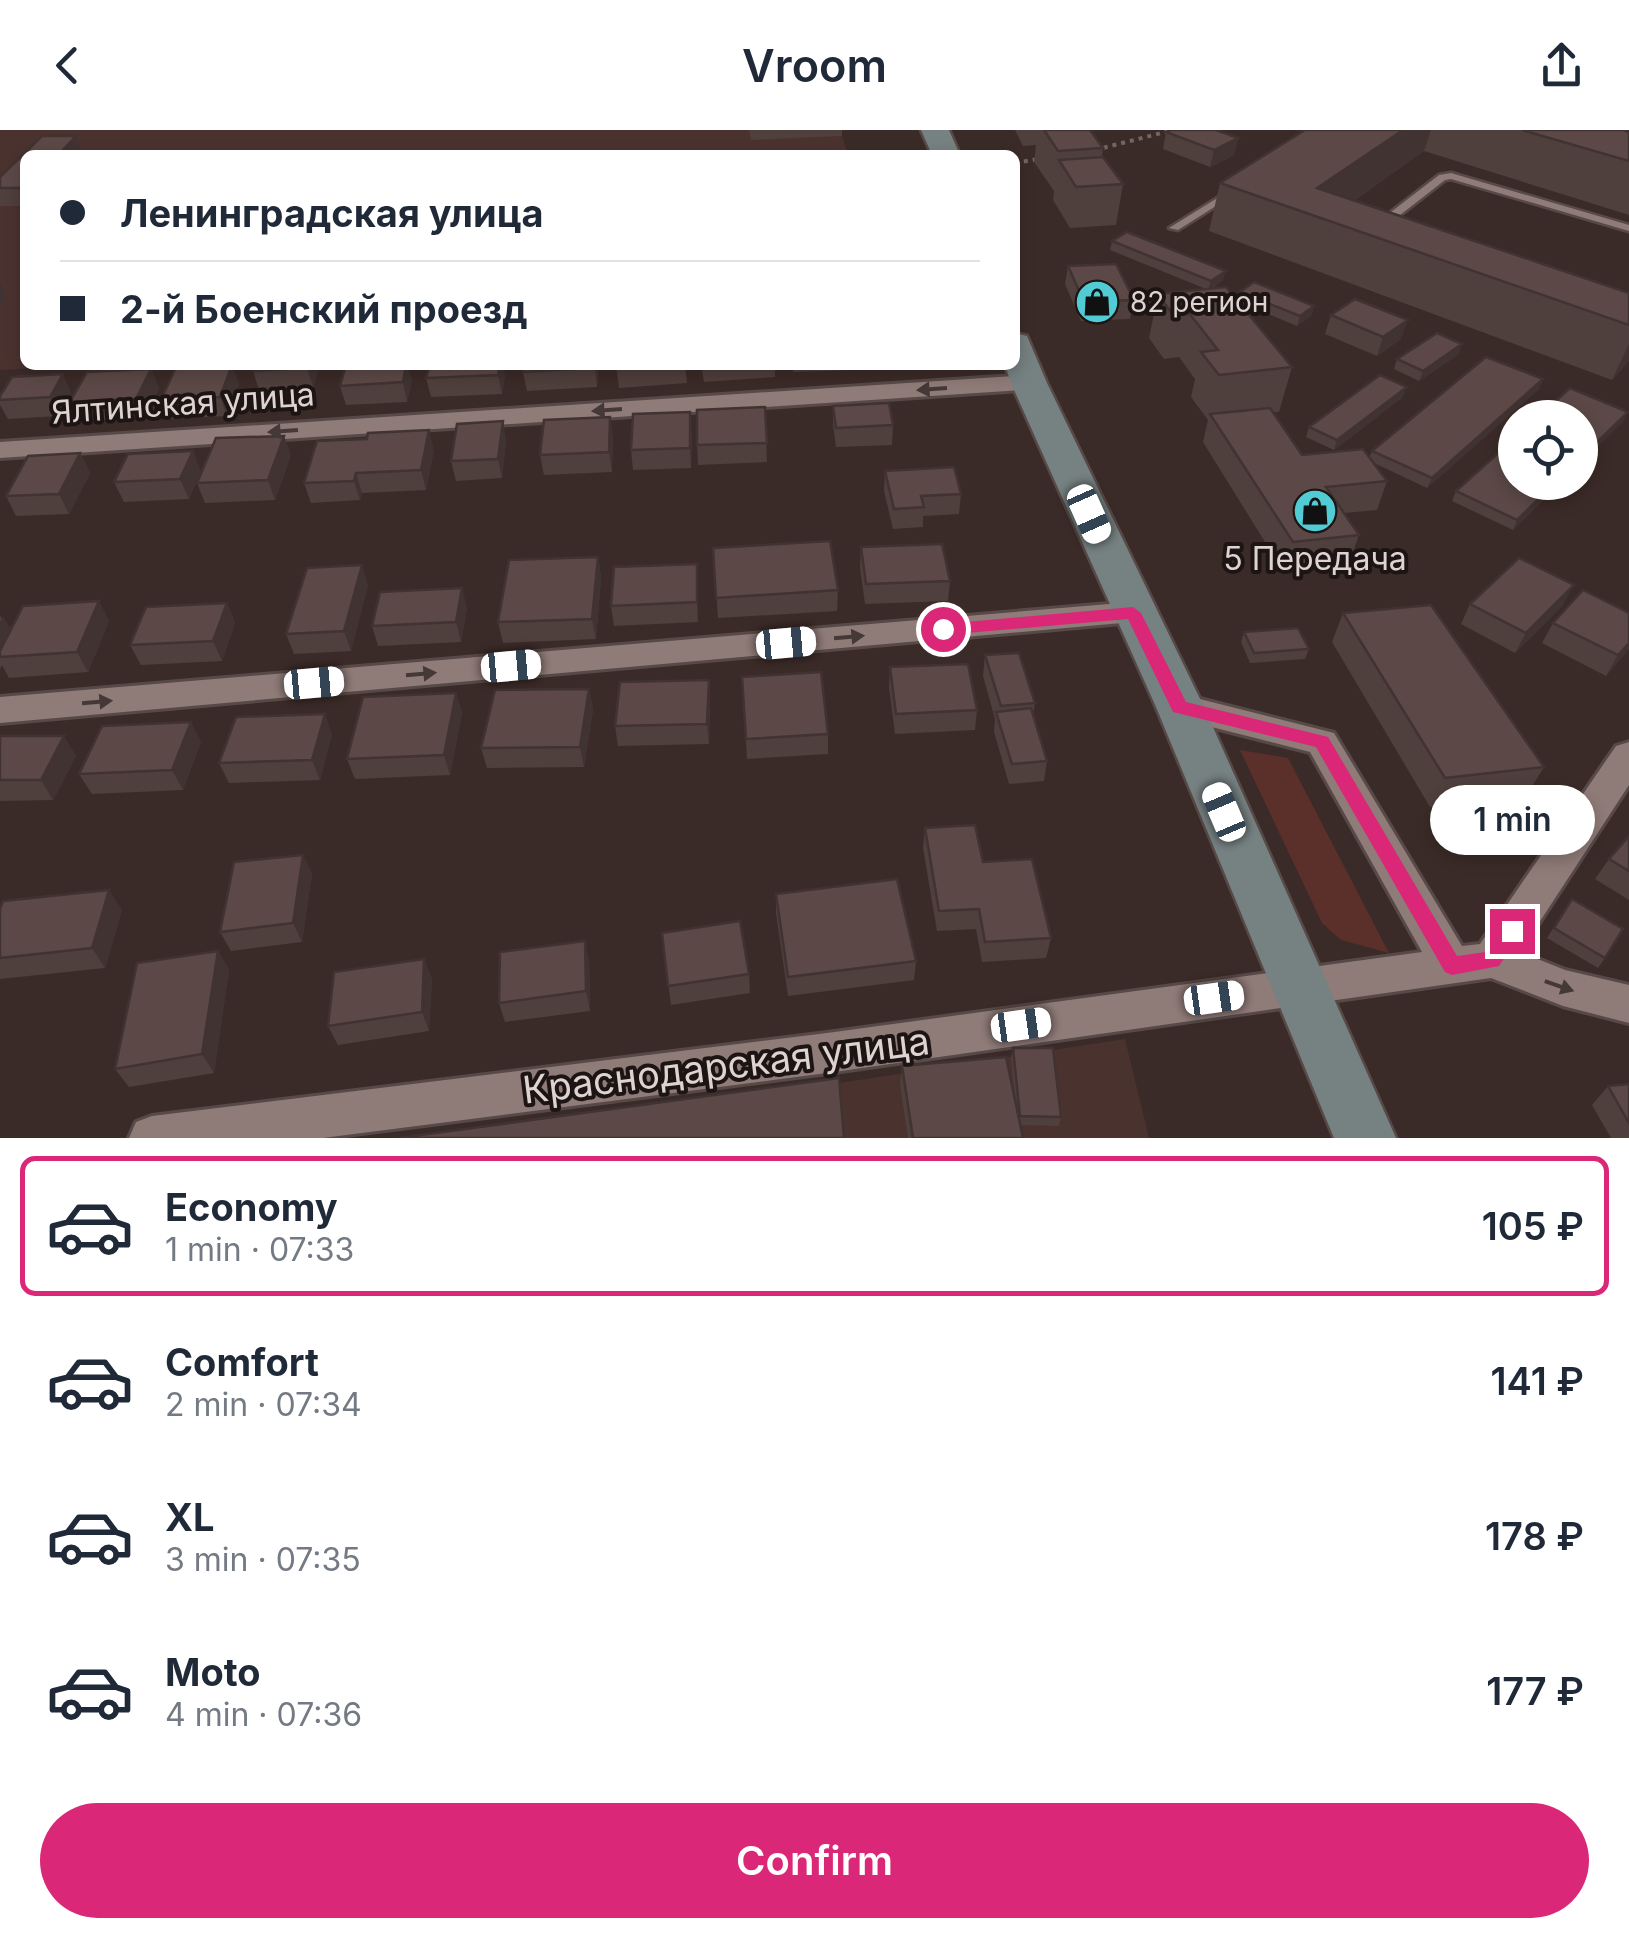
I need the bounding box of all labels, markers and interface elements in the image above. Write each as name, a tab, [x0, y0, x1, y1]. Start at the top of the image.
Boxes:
icon: back	[40, 38, 95, 93]
text: Vroom	[742, 38, 887, 93]
icon: share	[1534, 38, 1589, 93]
text: Ленинградская улица	[120, 190, 544, 236]
shop icon: 82 регион	[1074, 279, 1120, 325]
place label: 82 регион	[1130, 285, 1268, 319]
text: 2-й Боенский проезд	[120, 286, 528, 332]
street label: Ялтинская улица	[50, 374, 316, 432]
one-way arrow	[915, 381, 947, 397]
map controls	[1498, 400, 1598, 500]
button: locate	[1498, 400, 1598, 500]
one-way arrow	[591, 402, 623, 418]
one-way arrow	[267, 423, 299, 439]
car	[1063, 480, 1115, 548]
shop icon: 5 Передача	[1292, 488, 1338, 534]
place label: 5 Передача	[1223, 539, 1407, 578]
route start	[921, 607, 966, 652]
car	[755, 625, 817, 661]
one-way arrow	[834, 629, 866, 645]
car	[480, 648, 542, 684]
car	[283, 665, 345, 701]
one-way arrow	[406, 666, 437, 682]
one-way arrow	[82, 693, 114, 709]
car	[1198, 779, 1250, 845]
callout: 1 min	[1430, 786, 1594, 856]
text: 1 min	[1473, 800, 1552, 839]
route end	[1490, 909, 1535, 954]
car	[1182, 979, 1246, 1017]
one-way arrow	[1545, 979, 1575, 994]
car	[989, 1006, 1053, 1044]
street label: Краснодарская улица	[520, 1017, 932, 1113]
icon: car	[45, 1181, 135, 1271]
text: Economy	[165, 1184, 338, 1230]
text: 105 ₽	[1482, 1203, 1584, 1249]
text: 1 min · 07:33	[165, 1230, 354, 1269]
icon: car	[45, 1336, 135, 1426]
text: Comfort	[165, 1339, 319, 1385]
text: 141 ₽	[1491, 1358, 1584, 1404]
text: 2 min · 07:34	[165, 1385, 362, 1424]
icon: car	[45, 1491, 135, 1581]
text: XL	[165, 1494, 215, 1540]
text: 178 ₽	[1485, 1513, 1584, 1559]
text: 3 min · 07:35	[165, 1540, 361, 1579]
icon: car	[45, 1646, 135, 1736]
text: Moto	[165, 1649, 261, 1695]
text: 177 ₽	[1486, 1668, 1584, 1714]
text: 4 min · 07:36	[165, 1695, 362, 1734]
button: Confirm	[40, 1803, 1589, 1918]

